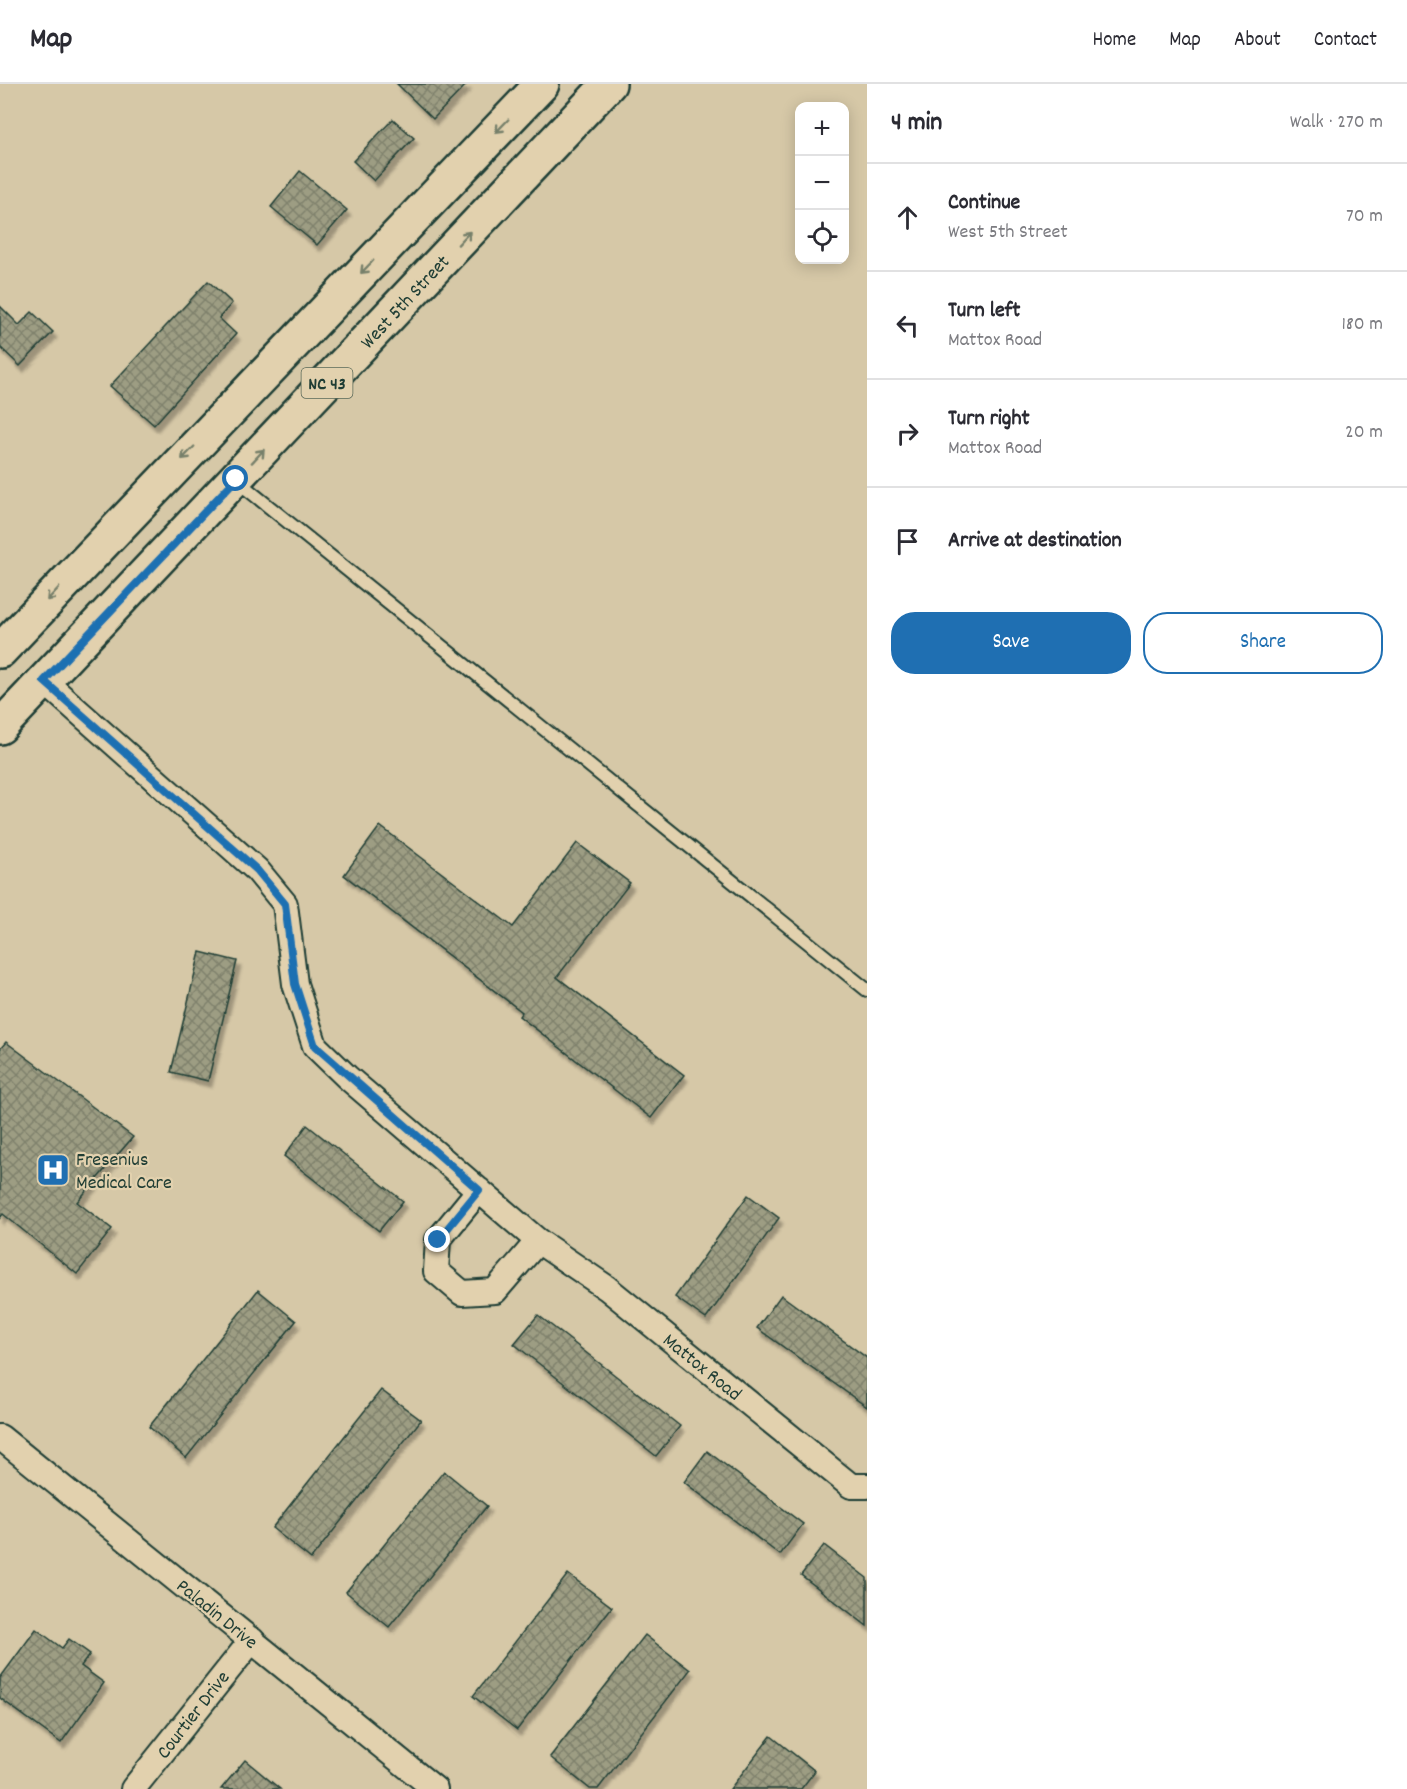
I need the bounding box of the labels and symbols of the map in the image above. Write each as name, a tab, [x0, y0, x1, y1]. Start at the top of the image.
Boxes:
one-way arrow	[495, 119, 509, 134]
one-way arrow	[457, 230, 471, 245]
street label: West 5th Street	[355, 250, 457, 356]
one-way arrow	[359, 259, 374, 274]
road number: NC 43	[302, 368, 352, 398]
one-way arrow	[181, 445, 195, 460]
one-way arrow	[250, 448, 265, 463]
route start	[222, 465, 248, 491]
one-way arrow	[47, 586, 61, 601]
place label: Fresenius Medical Care	[76, 1147, 172, 1198]
hospital icon: Fresenius Medical Care	[35, 1152, 71, 1188]
route end	[424, 1226, 450, 1252]
street label: Mattox Road	[656, 1328, 747, 1409]
street label: Paladin Drive	[169, 1574, 263, 1657]
street label: Courtier Drive	[151, 1666, 238, 1766]

